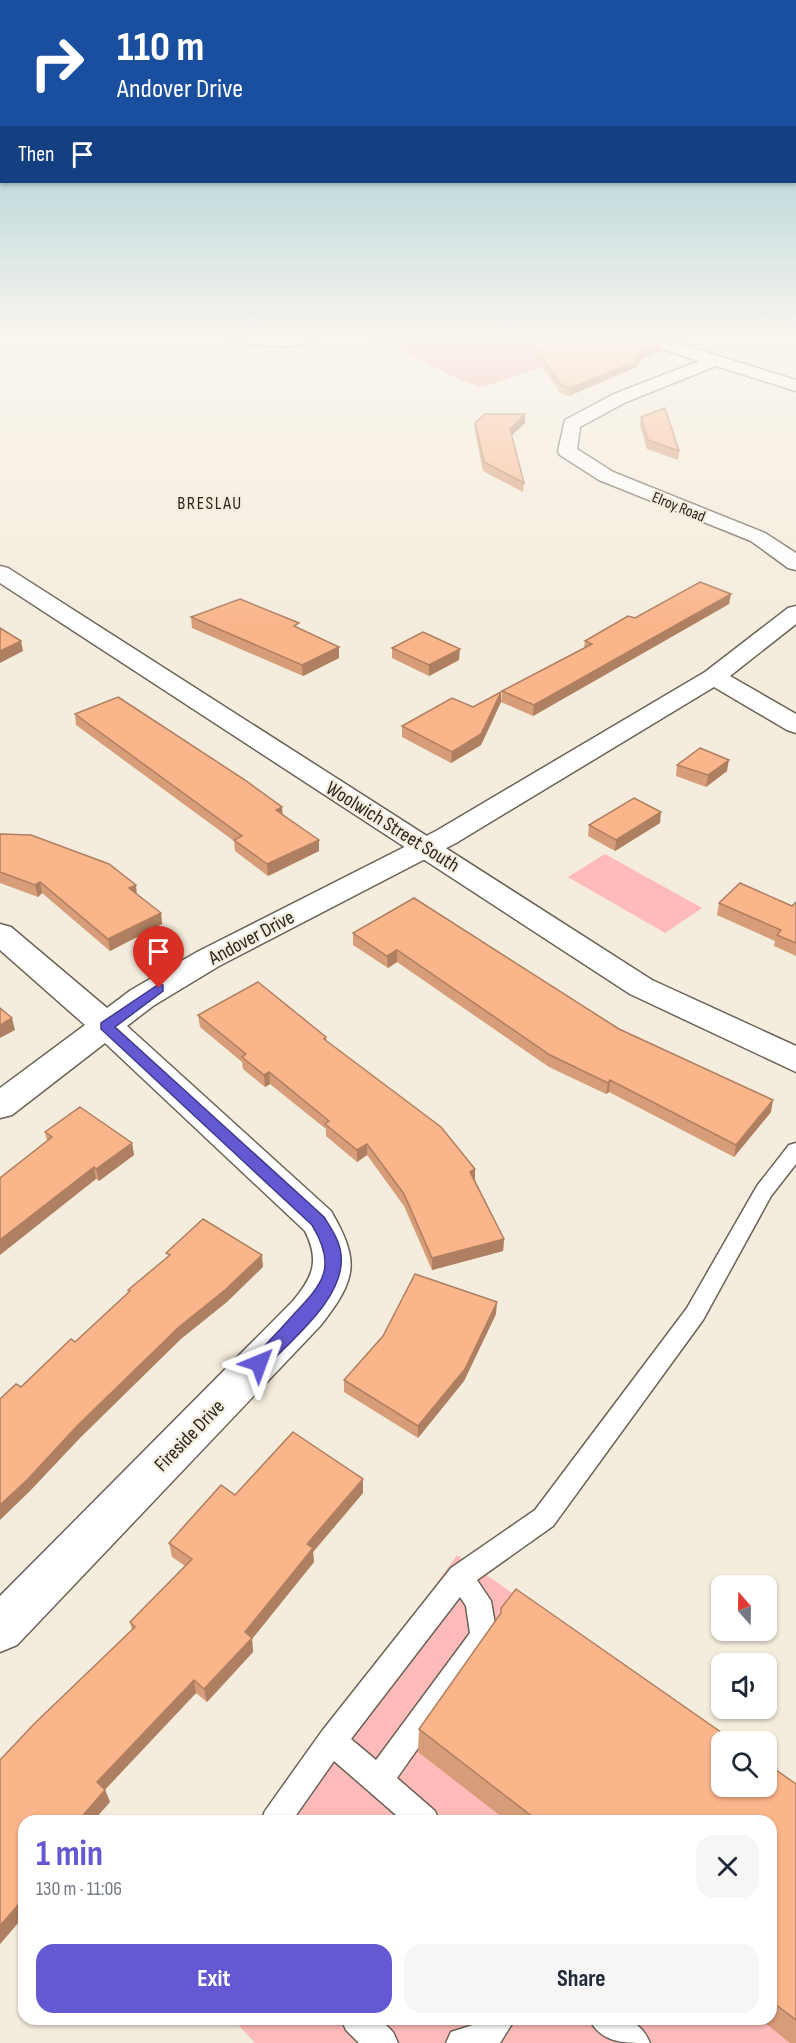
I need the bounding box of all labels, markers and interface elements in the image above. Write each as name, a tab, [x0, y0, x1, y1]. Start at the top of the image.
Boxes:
text: 110 m	[117, 22, 204, 73]
icon: right	[18, 24, 96, 102]
text: Andover Drive	[117, 73, 243, 105]
icon: arrive	[66, 138, 99, 171]
text: Then	[18, 141, 54, 168]
street label: Elroy Road	[649, 488, 708, 527]
district label: BRESLAU	[177, 493, 243, 514]
street label: Woolwich Street South	[321, 776, 464, 878]
street label: Andover Drive	[204, 905, 298, 971]
pin	[133, 926, 184, 988]
icon: arrive	[142, 935, 175, 968]
position arrow	[227, 1331, 291, 1395]
street label: Fireside Drive	[150, 1395, 230, 1477]
north arrow	[711, 1575, 777, 1641]
map controls	[711, 1575, 777, 1797]
button: sound	[711, 1653, 777, 1719]
button: search	[711, 1731, 777, 1797]
text: 1 min	[36, 1833, 103, 1876]
button: close	[696, 1835, 759, 1898]
text: 130 m · 11:06	[36, 1877, 122, 1901]
button: Exit	[36, 1944, 392, 2013]
button: Share	[404, 1944, 759, 2013]

